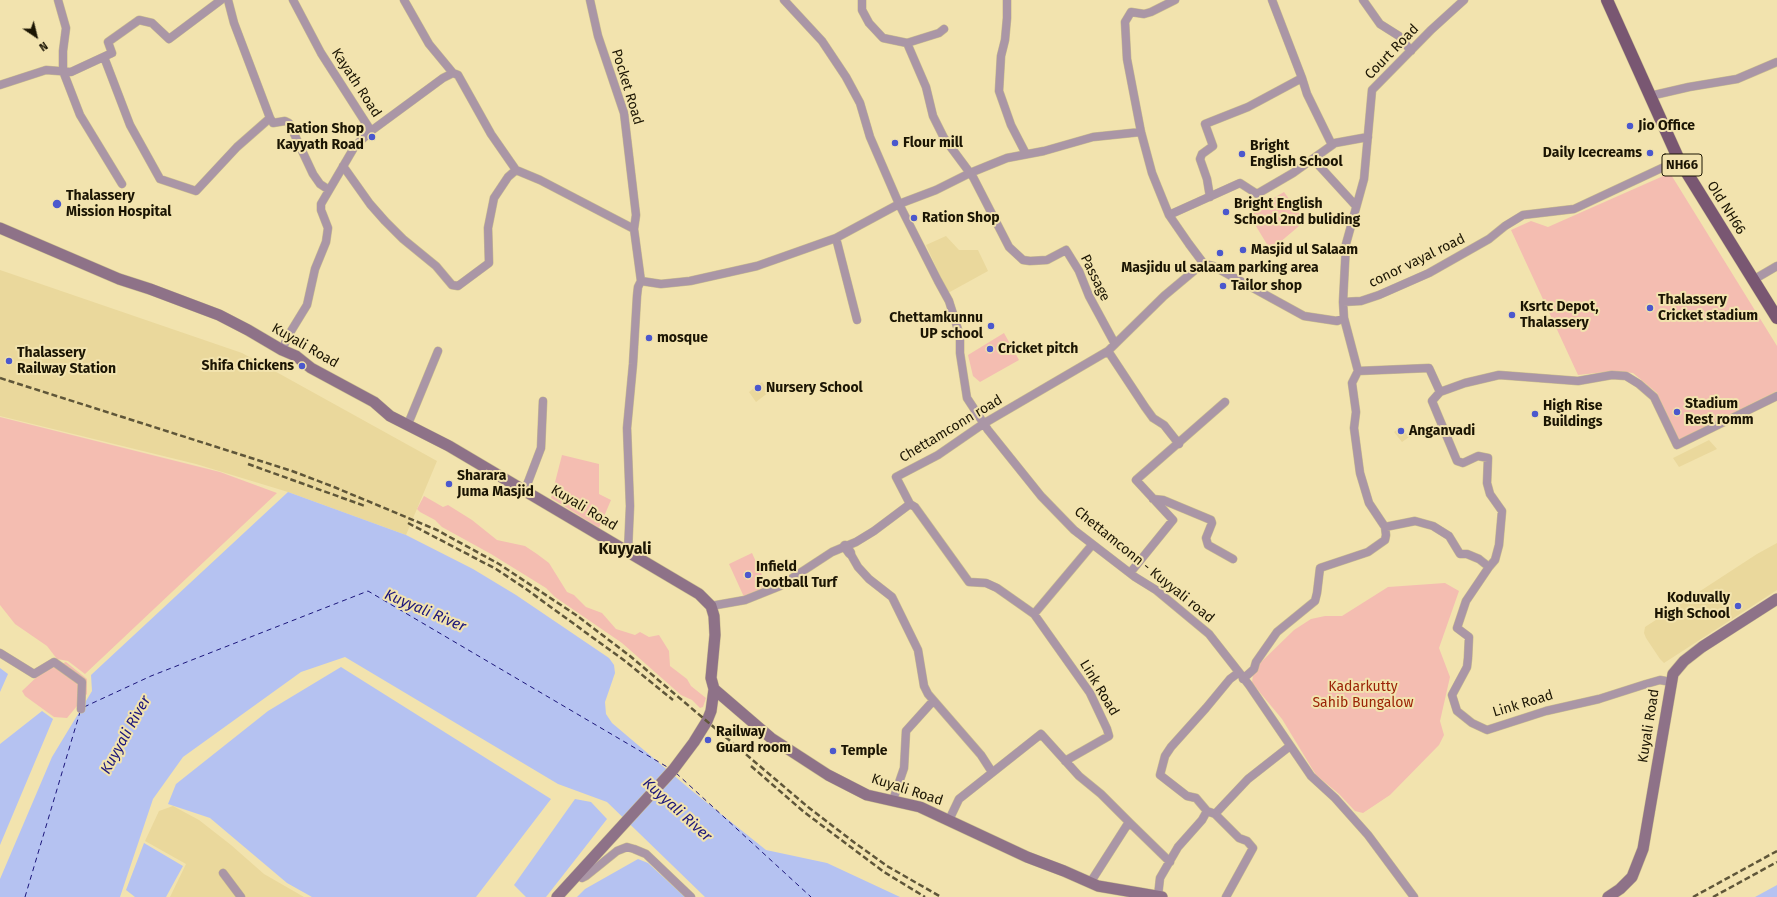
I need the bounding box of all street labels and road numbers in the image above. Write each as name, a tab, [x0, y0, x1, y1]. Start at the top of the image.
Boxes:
street label: Court Road	[1362, 21, 1422, 83]
street label: Kayath Road	[327, 45, 385, 121]
street label: Pocket Road	[608, 47, 646, 127]
road number: NH66	[1662, 154, 1702, 176]
street label: Old NH66	[1703, 178, 1749, 238]
street label: conor vayal road	[1366, 230, 1468, 292]
street label: Passage	[1077, 252, 1113, 304]
street label: Kuyali Road	[269, 320, 341, 372]
street label: Chettamconn road	[897, 392, 1005, 466]
street label: Kuyali Road	[548, 482, 620, 534]
street label: Chettamconn - Kuyyali road	[1071, 503, 1217, 627]
street label: Link Road	[1076, 657, 1122, 719]
street label: Link Road	[1491, 687, 1555, 721]
street label: Kuyali Road	[1635, 688, 1663, 764]
street label: Kuyali Road	[869, 771, 945, 809]

